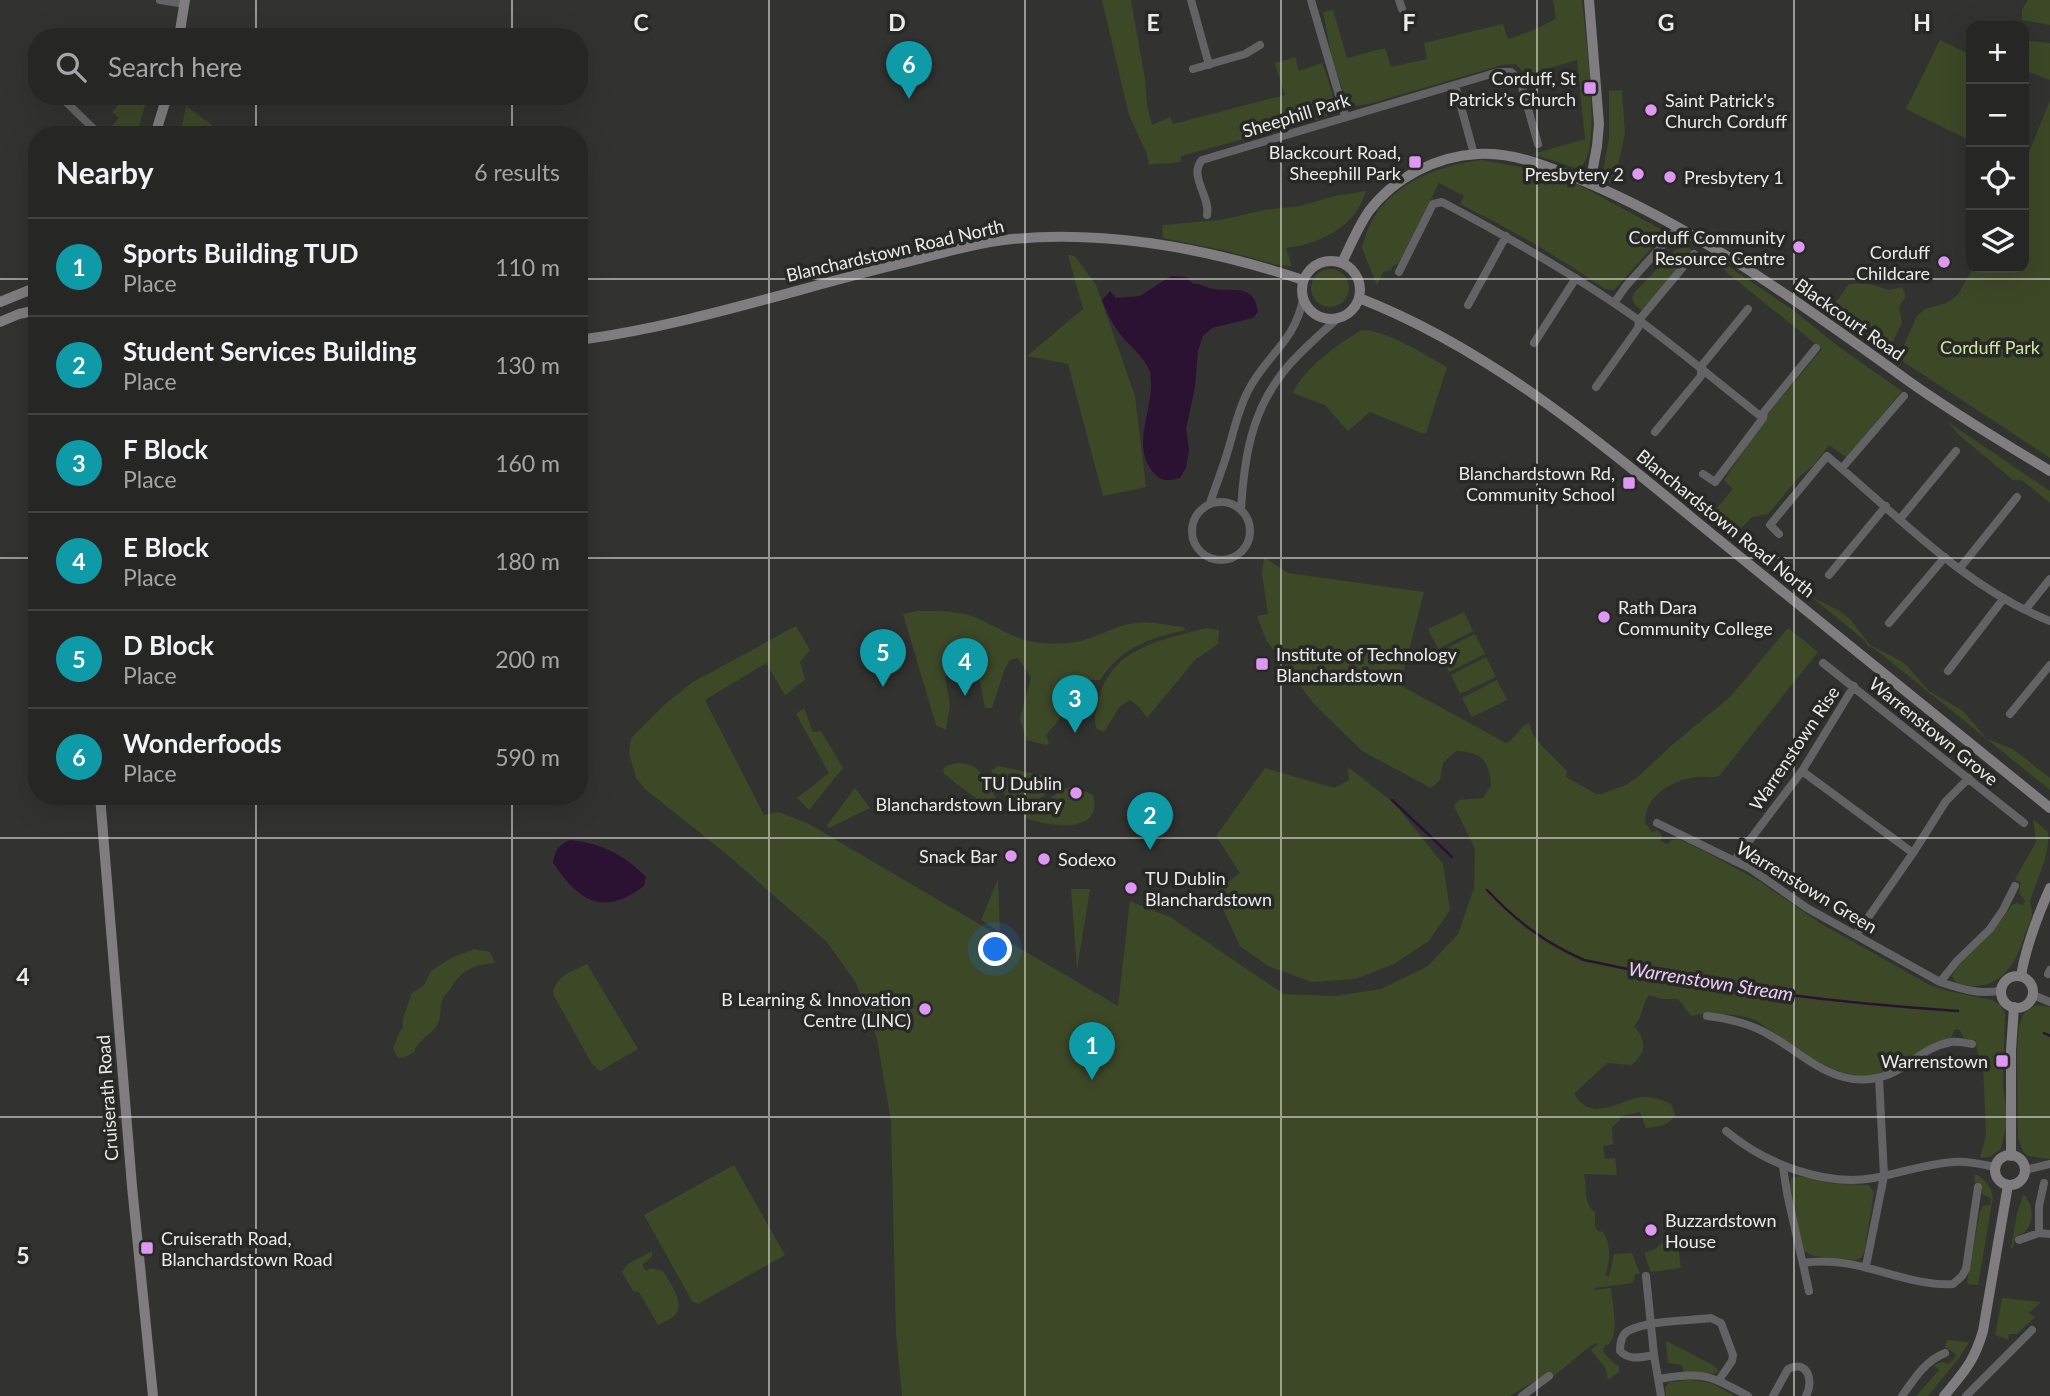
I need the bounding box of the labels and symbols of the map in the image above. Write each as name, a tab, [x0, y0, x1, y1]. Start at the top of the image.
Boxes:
text: C	[633, 8, 649, 36]
text: D	[888, 8, 906, 36]
text: E	[1146, 8, 1160, 36]
text: F	[1402, 8, 1416, 36]
text: G	[1658, 8, 1674, 36]
text: H	[1913, 8, 1931, 36]
pin: 6	[886, 41, 932, 99]
place label: Corduff, St Patrick’s Church	[1449, 67, 1577, 110]
marker: Corduff, St Patrick’s Church	[1582, 80, 1598, 96]
street label: Sheephill Park	[1240, 88, 1353, 142]
place label: Saint Patrick's Church Corduff	[1665, 89, 1787, 132]
marker: Saint Patrick's Church Corduff	[1643, 102, 1659, 118]
place label: Blackcourt Road, Sheephill Park	[1269, 141, 1402, 184]
marker: Blackcourt Road, Sheephill Park	[1407, 154, 1423, 170]
place label: Presbytery 2	[1524, 163, 1624, 185]
marker: Presbytery 2	[1630, 166, 1646, 182]
place label: Presbytery 1	[1684, 166, 1784, 188]
marker: Presbytery 1	[1662, 169, 1678, 185]
street label: Blanchardstown Road North	[784, 214, 1006, 286]
place label: Corduff Community Resource Centre	[1629, 226, 1786, 269]
marker: Corduff Community Resource Centre	[1791, 239, 1807, 255]
place label: Corduff Childcare	[1856, 241, 1930, 284]
marker: Corduff Childcare	[1936, 254, 1952, 270]
street label: Blackcourt Road	[1791, 273, 1909, 365]
park label: Corduff Park	[1940, 336, 2041, 358]
street label: Blanchardstown Road North	[1632, 444, 1820, 602]
place label: Blanchardstown Rd, Community School	[1458, 462, 1615, 505]
marker: Blanchardstown Rd, Community School	[1621, 475, 1637, 491]
place label: Rath Dara Community College	[1618, 596, 1773, 639]
marker: Rath Dara Community College	[1596, 609, 1612, 625]
pin: 5	[860, 629, 906, 687]
pin: 4	[942, 638, 988, 696]
place label: Institute of Technology Blanchardstown	[1276, 643, 1457, 686]
marker: Institute of Technology Blanchardstown	[1254, 656, 1270, 672]
street label: Warrenstown Grove	[1865, 672, 2003, 790]
pin: 3	[1052, 675, 1098, 733]
street label: Warrenstown Rise	[1744, 682, 1844, 814]
place label: TU Dublin Blanchardstown Library	[876, 772, 1063, 815]
marker: TU Dublin Blanchardstown Library	[1068, 785, 1084, 801]
pin: 2	[1127, 792, 1173, 850]
street label: Warrenstown Green	[1733, 836, 1881, 938]
place label: Snack Bar	[919, 845, 997, 867]
marker: Snack Bar	[1003, 848, 1019, 864]
place label: Sodexo	[1058, 848, 1116, 870]
marker: Sodexo	[1036, 851, 1052, 867]
place label: TU Dublin Blanchardstown	[1145, 867, 1272, 910]
marker: TU Dublin Blanchardstown	[1123, 880, 1139, 896]
your location	[978, 932, 1012, 966]
water label: Warrenstown Stream	[1627, 957, 1795, 1005]
text: 4	[16, 962, 30, 990]
place label: B Learning & Innovation Centre (LINC)	[721, 988, 911, 1031]
marker: B Learning & Innovation Centre (LINC)	[917, 1001, 933, 1017]
pin: 1	[1069, 1022, 1115, 1080]
street label: Cruiserath Road	[92, 1034, 122, 1162]
place label: Warrenstown	[1881, 1050, 1988, 1072]
marker: Warrenstown	[1994, 1053, 2010, 1069]
place label: Buzzardstown House	[1665, 1209, 1776, 1252]
marker: Buzzardstown House	[1643, 1222, 1659, 1238]
place label: Cruiserath Road, Blanchardstown Road	[161, 1227, 333, 1270]
marker: Cruiserath Road, Blanchardstown Road	[139, 1240, 155, 1256]
text: 5	[16, 1241, 30, 1269]

